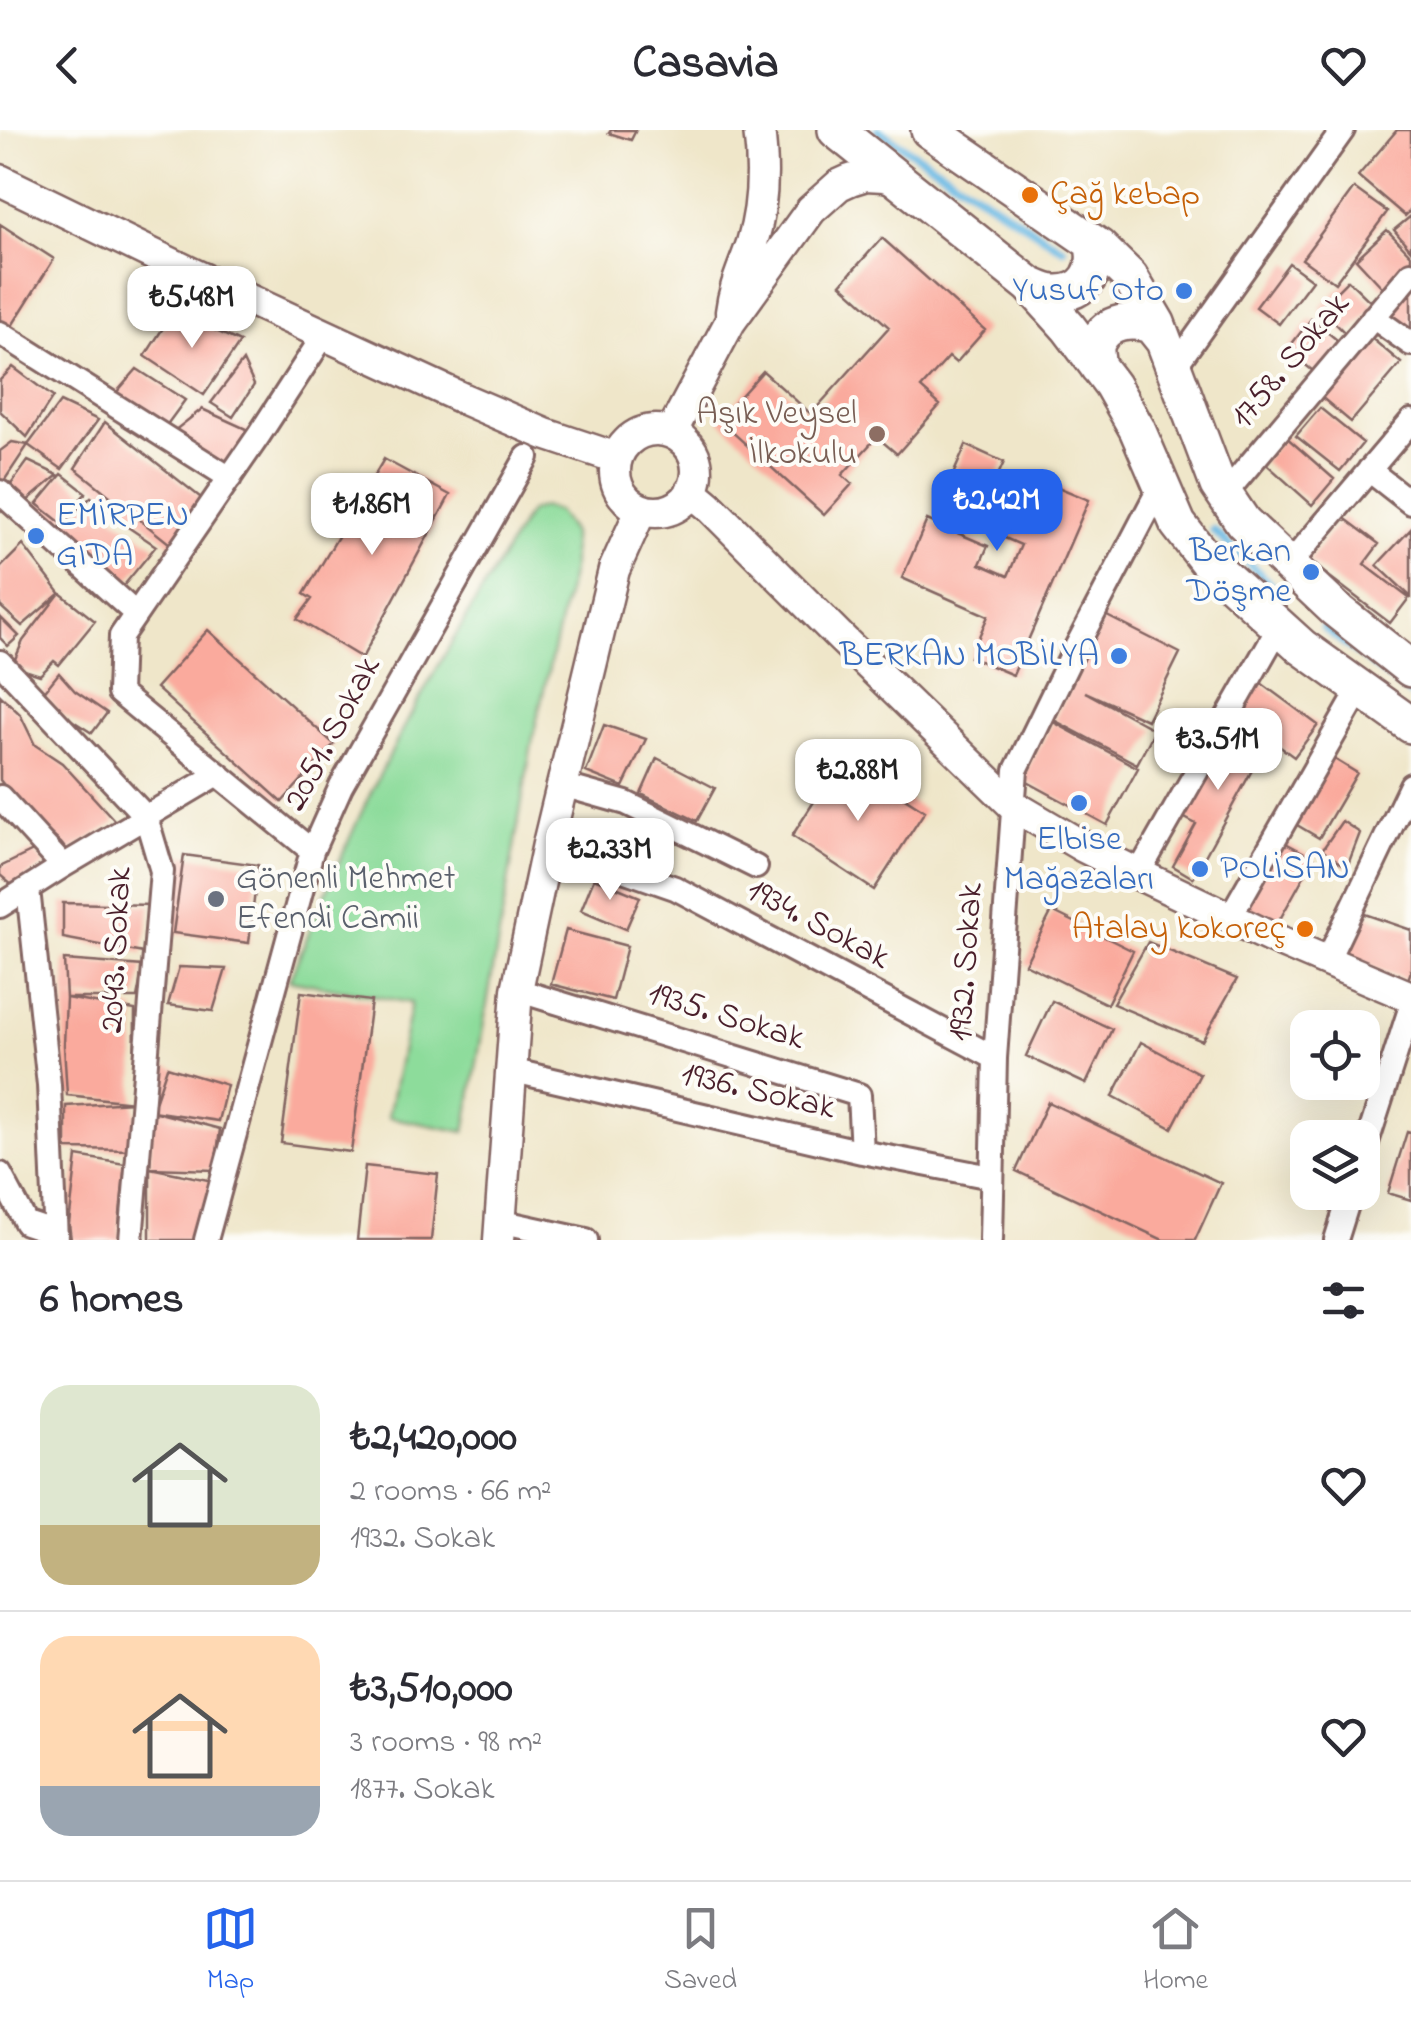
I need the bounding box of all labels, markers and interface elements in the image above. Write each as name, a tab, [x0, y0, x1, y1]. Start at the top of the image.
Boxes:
text: Casavia	[633, 32, 778, 98]
icon: back	[40, 38, 95, 93]
icon: heart	[1316, 38, 1371, 93]
place label: Çağ kebap	[1050, 170, 1200, 221]
marker: Çağ kebap	[1019, 184, 1041, 206]
pin: ₺5.48M	[111, 266, 273, 351]
place label: Yusuf Oto	[1012, 266, 1164, 317]
text: ₺5.48M	[149, 275, 235, 322]
marker: Yusuf Oto	[1173, 280, 1195, 302]
street label: 1758. Sokak	[1219, 281, 1364, 440]
place label: Aşık Veysel İlkokulu	[696, 389, 857, 480]
marker: Aşık Veysel İlkokulu	[866, 423, 888, 445]
pin: ₺2.42M	[916, 469, 1078, 554]
pin: ₺1.86M	[291, 473, 453, 558]
text: ₺2.42M	[954, 478, 1040, 525]
text: ₺1.86M	[333, 482, 411, 529]
place label: EMİRPEN GIDA	[56, 491, 189, 582]
marker: EMİRPEN GIDA	[25, 525, 47, 547]
place label: Berkan Döşme	[1185, 527, 1291, 618]
marker: Berkan Döşme	[1300, 561, 1322, 583]
place label: BERKAN MOBİLYA	[839, 631, 1099, 682]
marker: BERKAN MOBİLYA	[1108, 645, 1130, 667]
street label: 2051. Sokak	[271, 647, 395, 820]
pin: ₺3.51M	[1137, 708, 1299, 793]
text: ₺3.51M	[1176, 717, 1260, 764]
pin: ₺2.88M	[777, 739, 939, 824]
text: ₺2.88M	[817, 748, 899, 795]
marker: Elbise Mağazaları	[1068, 792, 1090, 814]
place label: Elbise Mağazaları	[1004, 815, 1154, 906]
pin: ₺2.33M	[529, 818, 691, 903]
text: ₺2.33M	[568, 827, 652, 874]
place label: POLİSAN	[1220, 844, 1350, 895]
place label: Gönenli Mehmet Efendi Camii	[236, 854, 456, 945]
marker: POLİSAN	[1189, 858, 1211, 880]
street label: 2043. Sokak	[87, 865, 147, 1034]
street label: 1934. Sokak	[737, 866, 899, 984]
street label: 1932. Sokak	[936, 880, 998, 1043]
marker: Gönenli Mehmet Efendi Camii	[205, 888, 227, 910]
place label: Atalay kokoreç	[1072, 904, 1285, 955]
marker: Atalay kokoreç	[1294, 918, 1316, 940]
street label: 1935. Sokak	[641, 969, 811, 1065]
map controls	[1290, 1010, 1380, 1210]
button: locate	[1290, 1010, 1380, 1100]
street label: 1936. Sokak	[676, 1050, 841, 1135]
button: layers	[1290, 1120, 1380, 1210]
text: 6 homes	[40, 1270, 184, 1331]
icon: filters	[1316, 1273, 1371, 1328]
text: ₺2,420,000	[350, 1408, 517, 1469]
icon: home	[120, 1425, 240, 1545]
icon: heart	[1316, 1458, 1371, 1513]
text: 2 rooms · 66 m²	[350, 1469, 552, 1516]
text: 1932. Sokak	[350, 1516, 495, 1563]
text: ₺3,510,000	[350, 1659, 513, 1720]
icon: home	[120, 1676, 240, 1796]
icon: heart	[1316, 1709, 1371, 1764]
text: 3 rooms · 98 m²	[350, 1720, 542, 1767]
text: 1877. Sokak	[350, 1767, 495, 1814]
tab: Map	[203, 1901, 258, 2002]
tab: Saved	[664, 1901, 737, 2002]
tab: Home	[1143, 1901, 1208, 2002]

